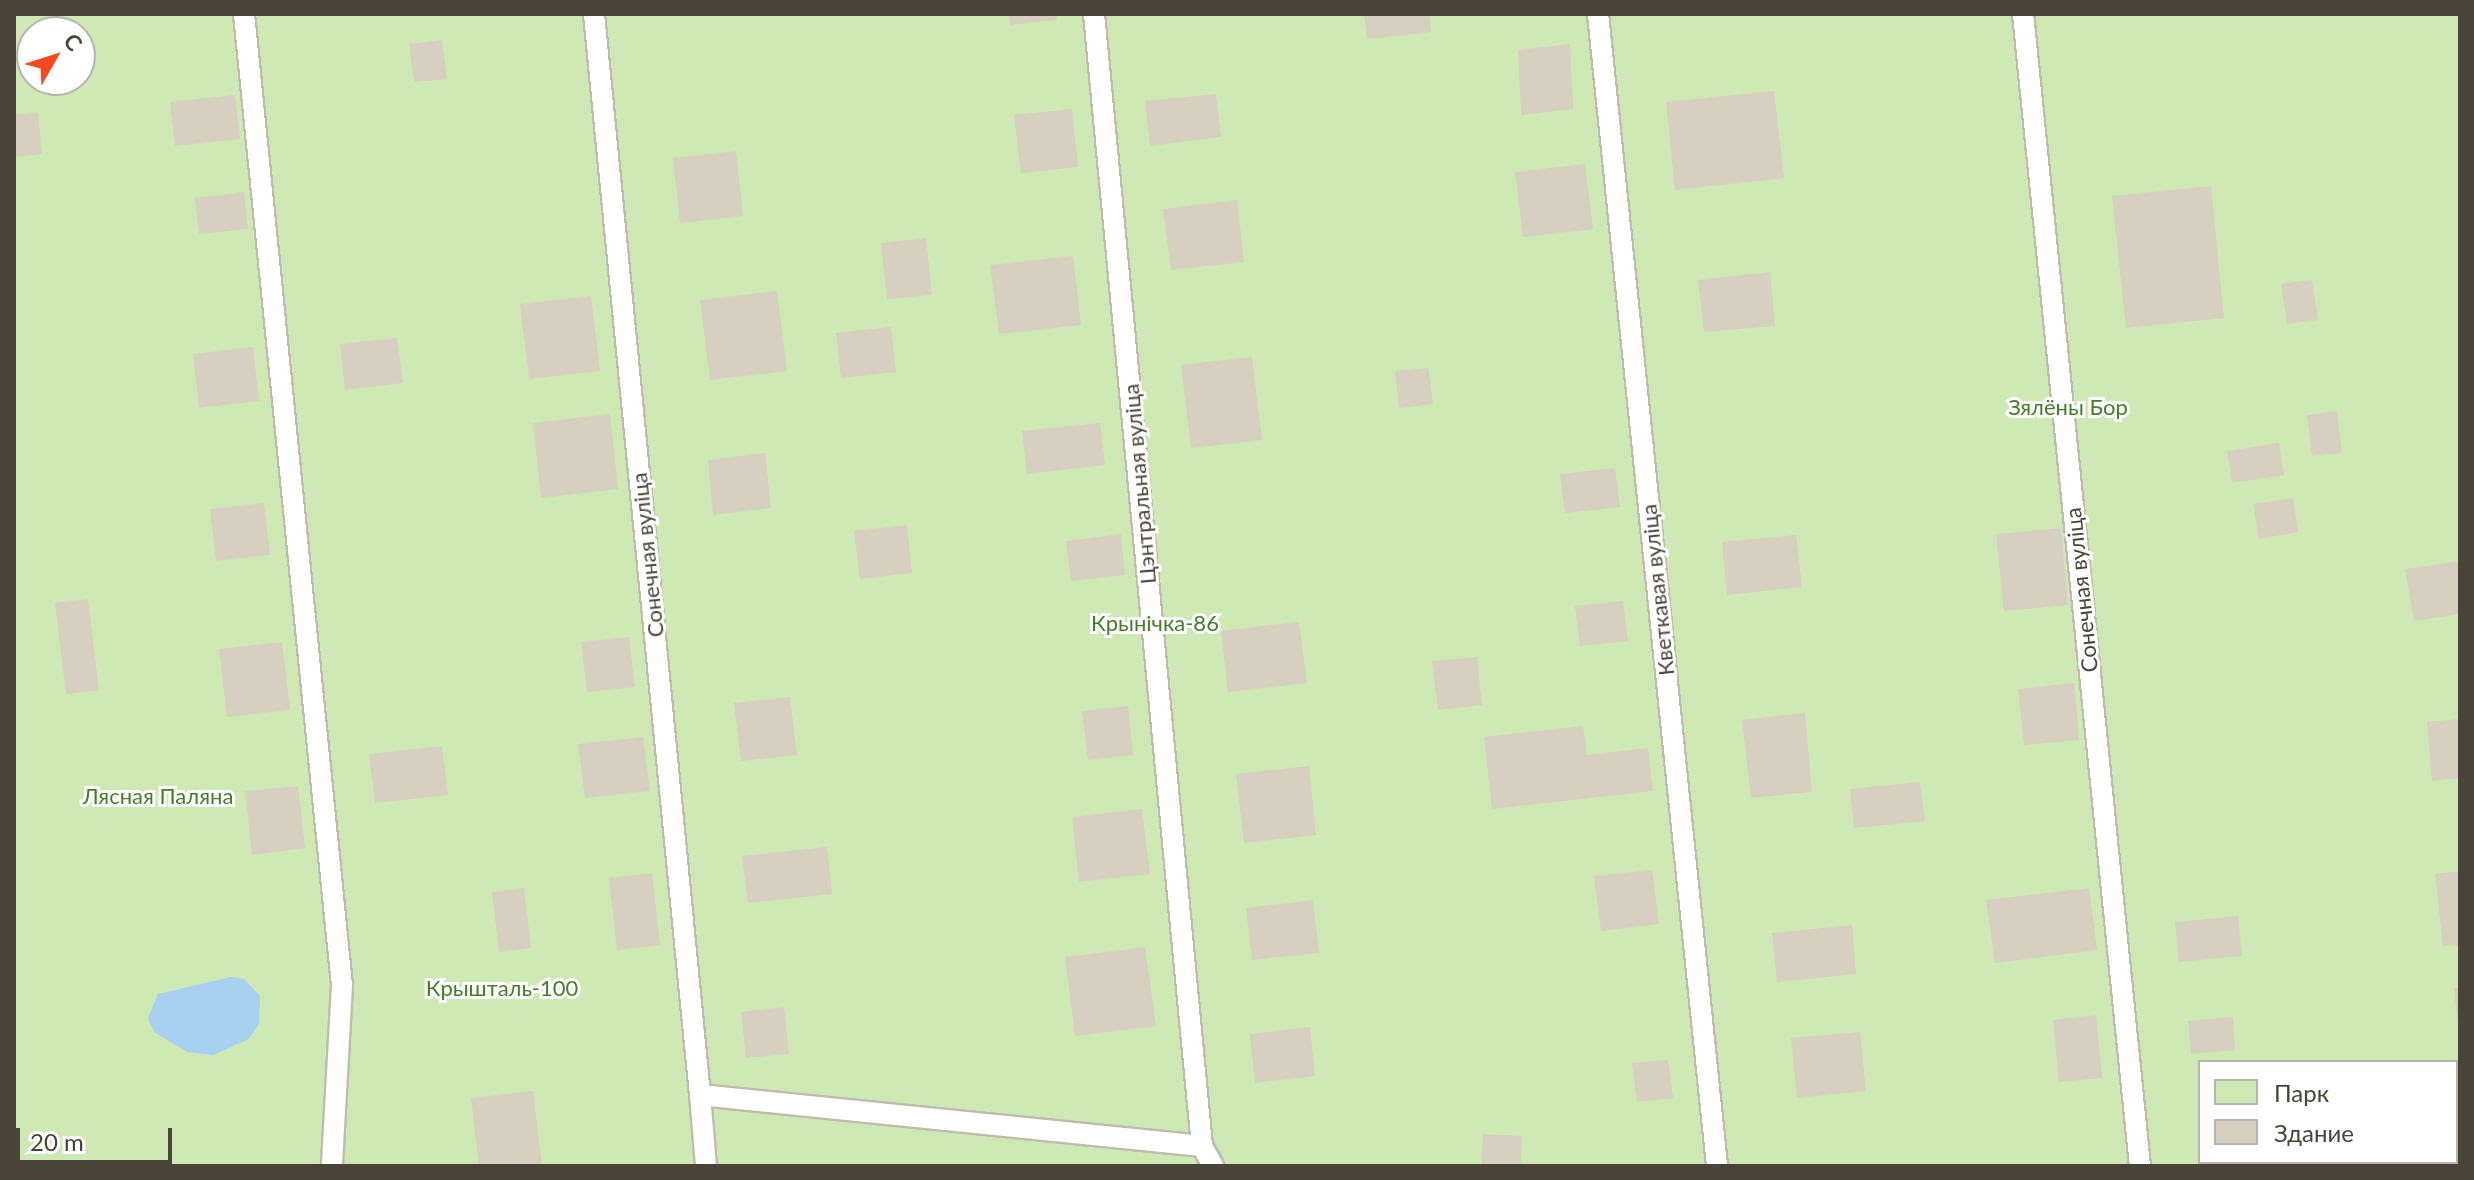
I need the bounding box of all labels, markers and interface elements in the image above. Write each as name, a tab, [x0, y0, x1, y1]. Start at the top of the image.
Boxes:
north arrow	[16, 16, 96, 96]
text: С	[58, 28, 89, 56]
street label: Цэнтральная вуліца	[1117, 383, 1161, 585]
park label: Зялёны Бор	[2008, 394, 2128, 420]
street label: Сонечная вуліца	[625, 471, 669, 639]
street label: Кветкавая вуліца	[1635, 503, 1679, 677]
street label: Сонечная вуліца	[2059, 506, 2103, 674]
park label: Крынічка-86	[1091, 610, 1219, 636]
park label: Лясная Паляна	[83, 783, 233, 809]
park label: Крышталь-100	[426, 975, 578, 1001]
legend	[2198, 1060, 2458, 1164]
text: Парк	[2274, 1078, 2329, 1107]
scale bar	[20, 1112, 176, 1162]
text: Здание	[2274, 1118, 2354, 1147]
text: 20 m	[30, 1127, 84, 1156]

